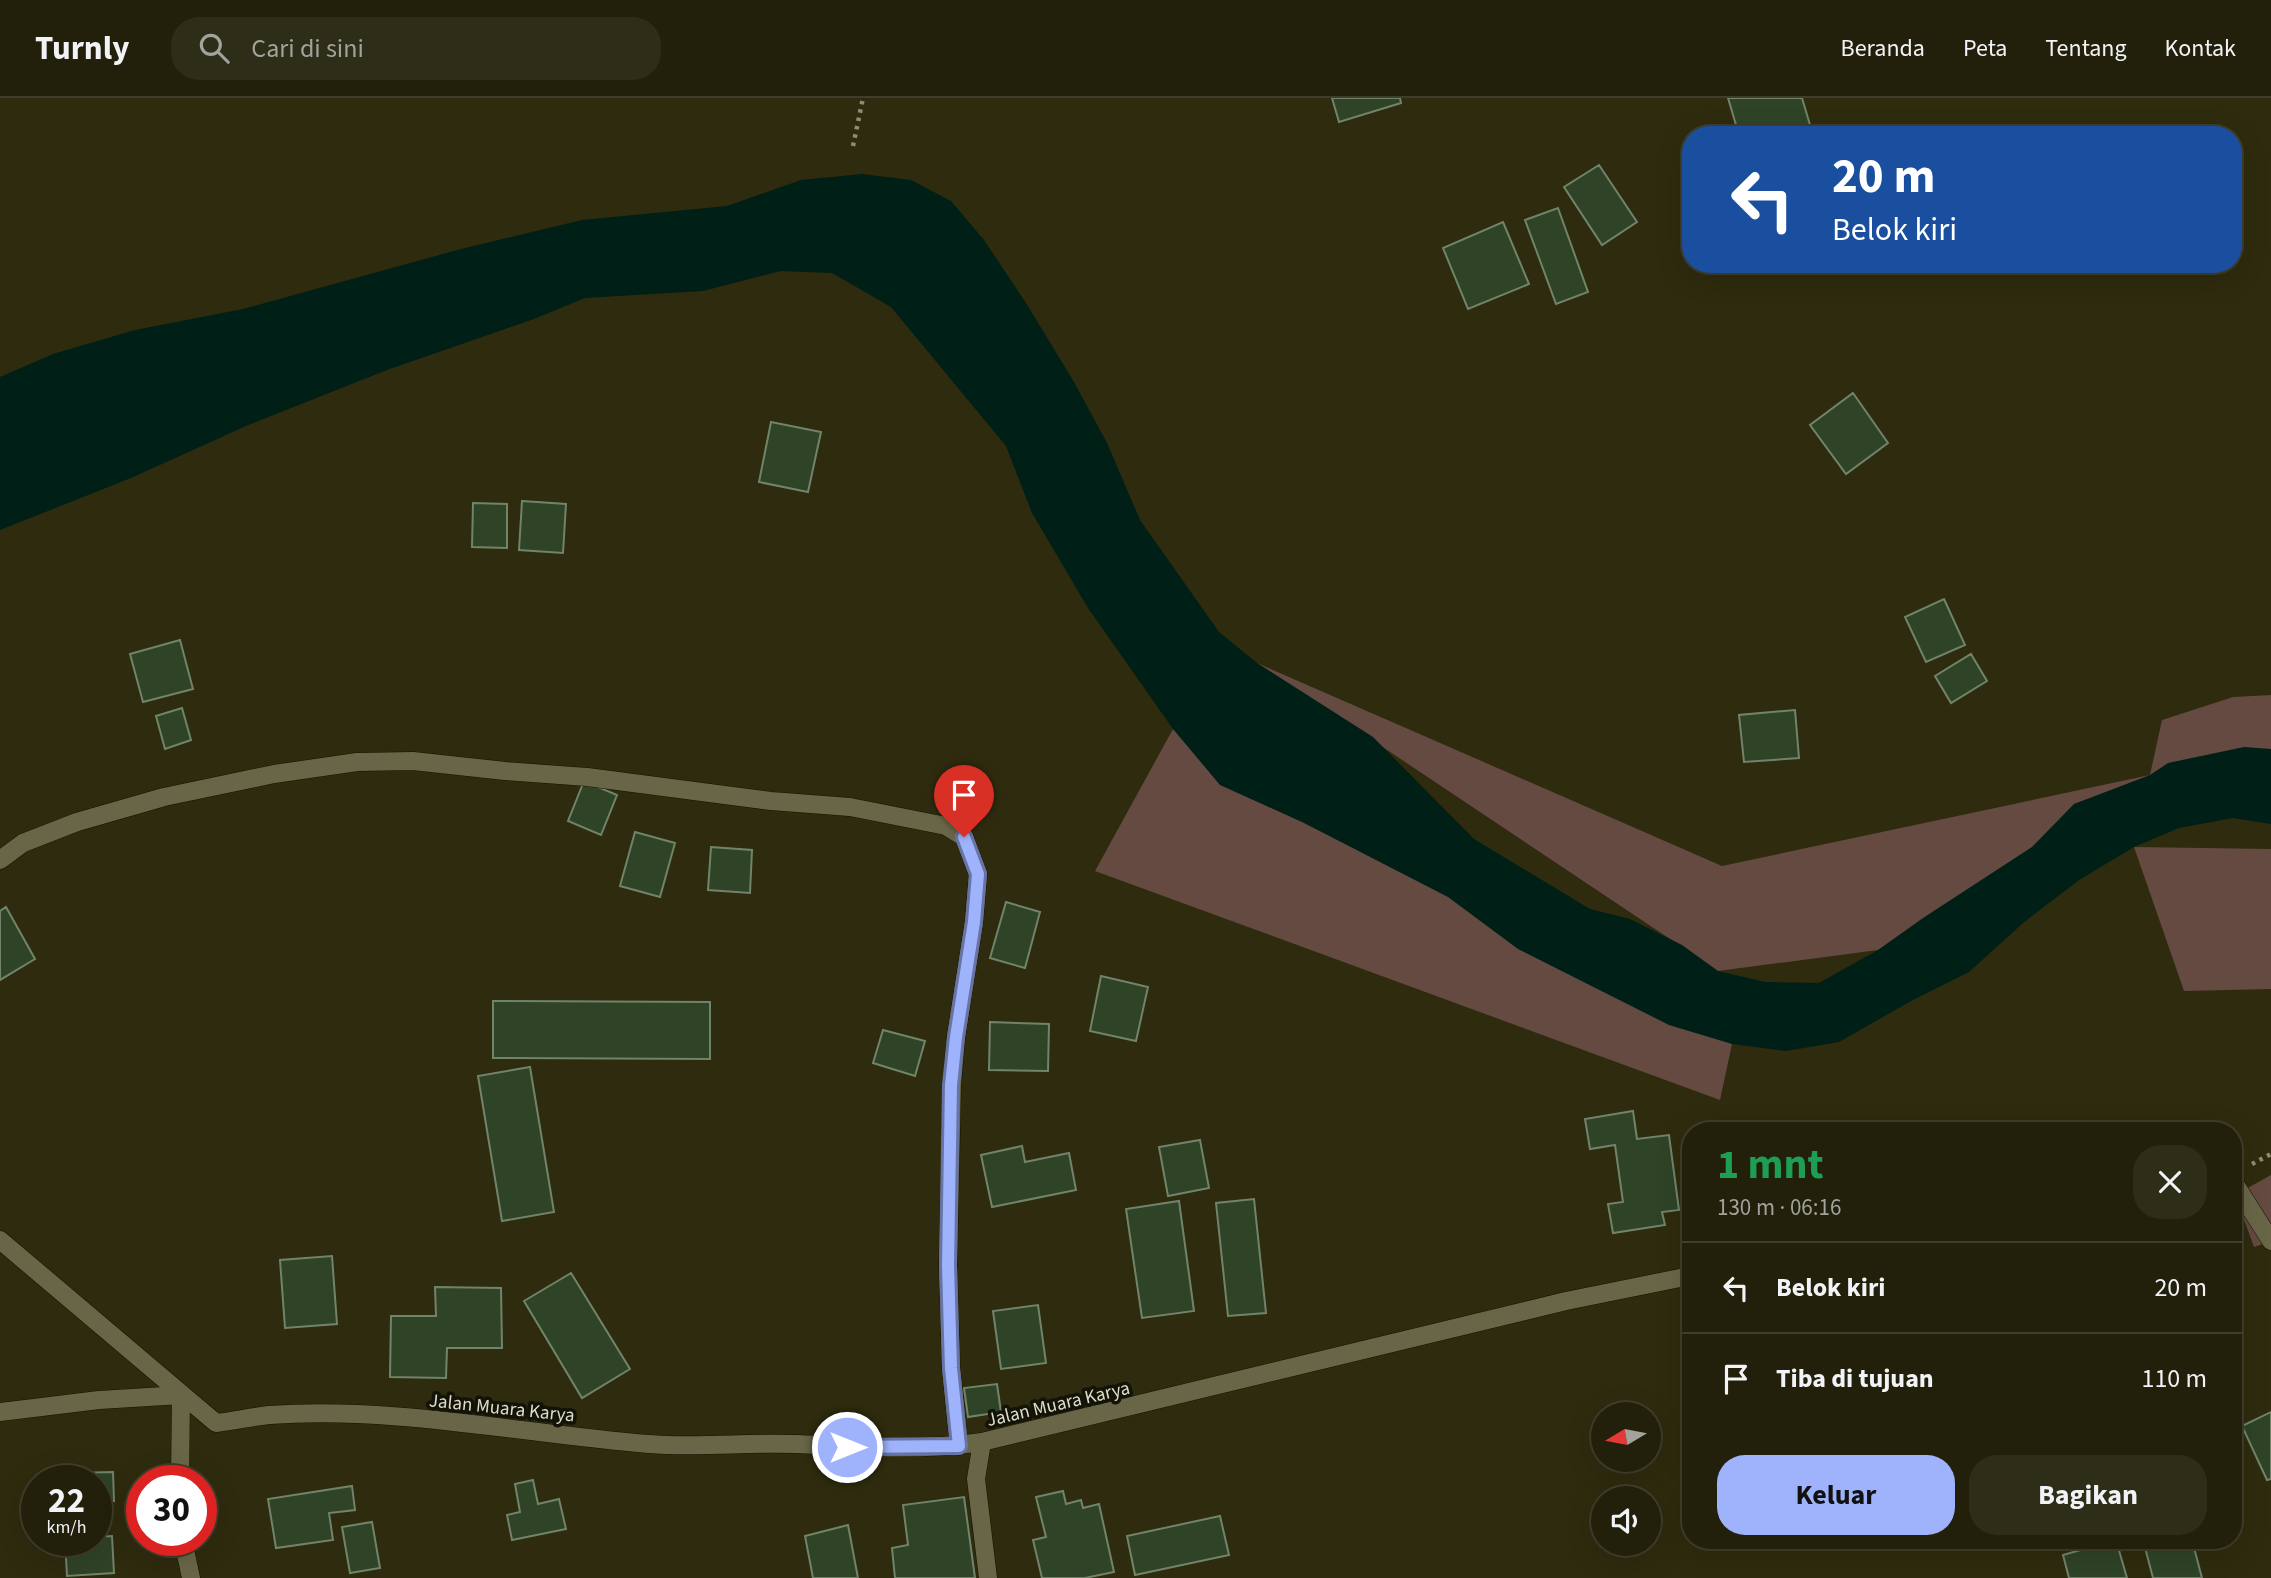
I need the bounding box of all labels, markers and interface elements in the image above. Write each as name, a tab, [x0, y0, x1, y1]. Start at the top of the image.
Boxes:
search box	[171, 17, 661, 80]
text: Turnly	[35, 25, 129, 72]
icon: search	[195, 29, 233, 67]
text: Cari di sini	[251, 30, 364, 67]
text: Beranda	[1841, 31, 1925, 66]
text: Peta	[1963, 31, 2007, 66]
text: Tentang	[2045, 31, 2127, 66]
text: Kontak	[2165, 31, 2236, 66]
text: 20 m	[1832, 142, 1936, 212]
icon: left	[1717, 154, 1808, 245]
text: Belok kiri	[1832, 207, 1957, 253]
pin	[934, 765, 994, 837]
icon: arrive	[945, 776, 983, 814]
text: 1 mnt	[1717, 1135, 1824, 1195]
button: close	[2133, 1145, 2207, 1219]
text: 130 m · 06:16	[1717, 1191, 1841, 1224]
icon: left	[1717, 1269, 1755, 1307]
text: Belok kiri	[1776, 1269, 1885, 1306]
text: 20 m	[2154, 1269, 2207, 1306]
icon: arrive	[1717, 1360, 1755, 1398]
text: Tiba di tujuan	[1776, 1360, 1934, 1397]
text: 110 m	[2141, 1360, 2207, 1397]
street label: Jalan Muara Karya	[984, 1375, 1133, 1434]
street label: Jalan Muara Karya	[428, 1387, 576, 1430]
north arrow	[1591, 1402, 1661, 1472]
map controls	[1591, 1402, 1661, 1556]
position arrow	[810, 1410, 884, 1484]
button: Keluar	[1717, 1455, 1955, 1535]
button: Bagikan	[1969, 1455, 2207, 1535]
speed limit sign: 30	[126, 1465, 217, 1556]
text: 22	[48, 1476, 85, 1526]
button: sound	[1591, 1486, 1661, 1556]
text: km/h	[47, 1515, 86, 1540]

